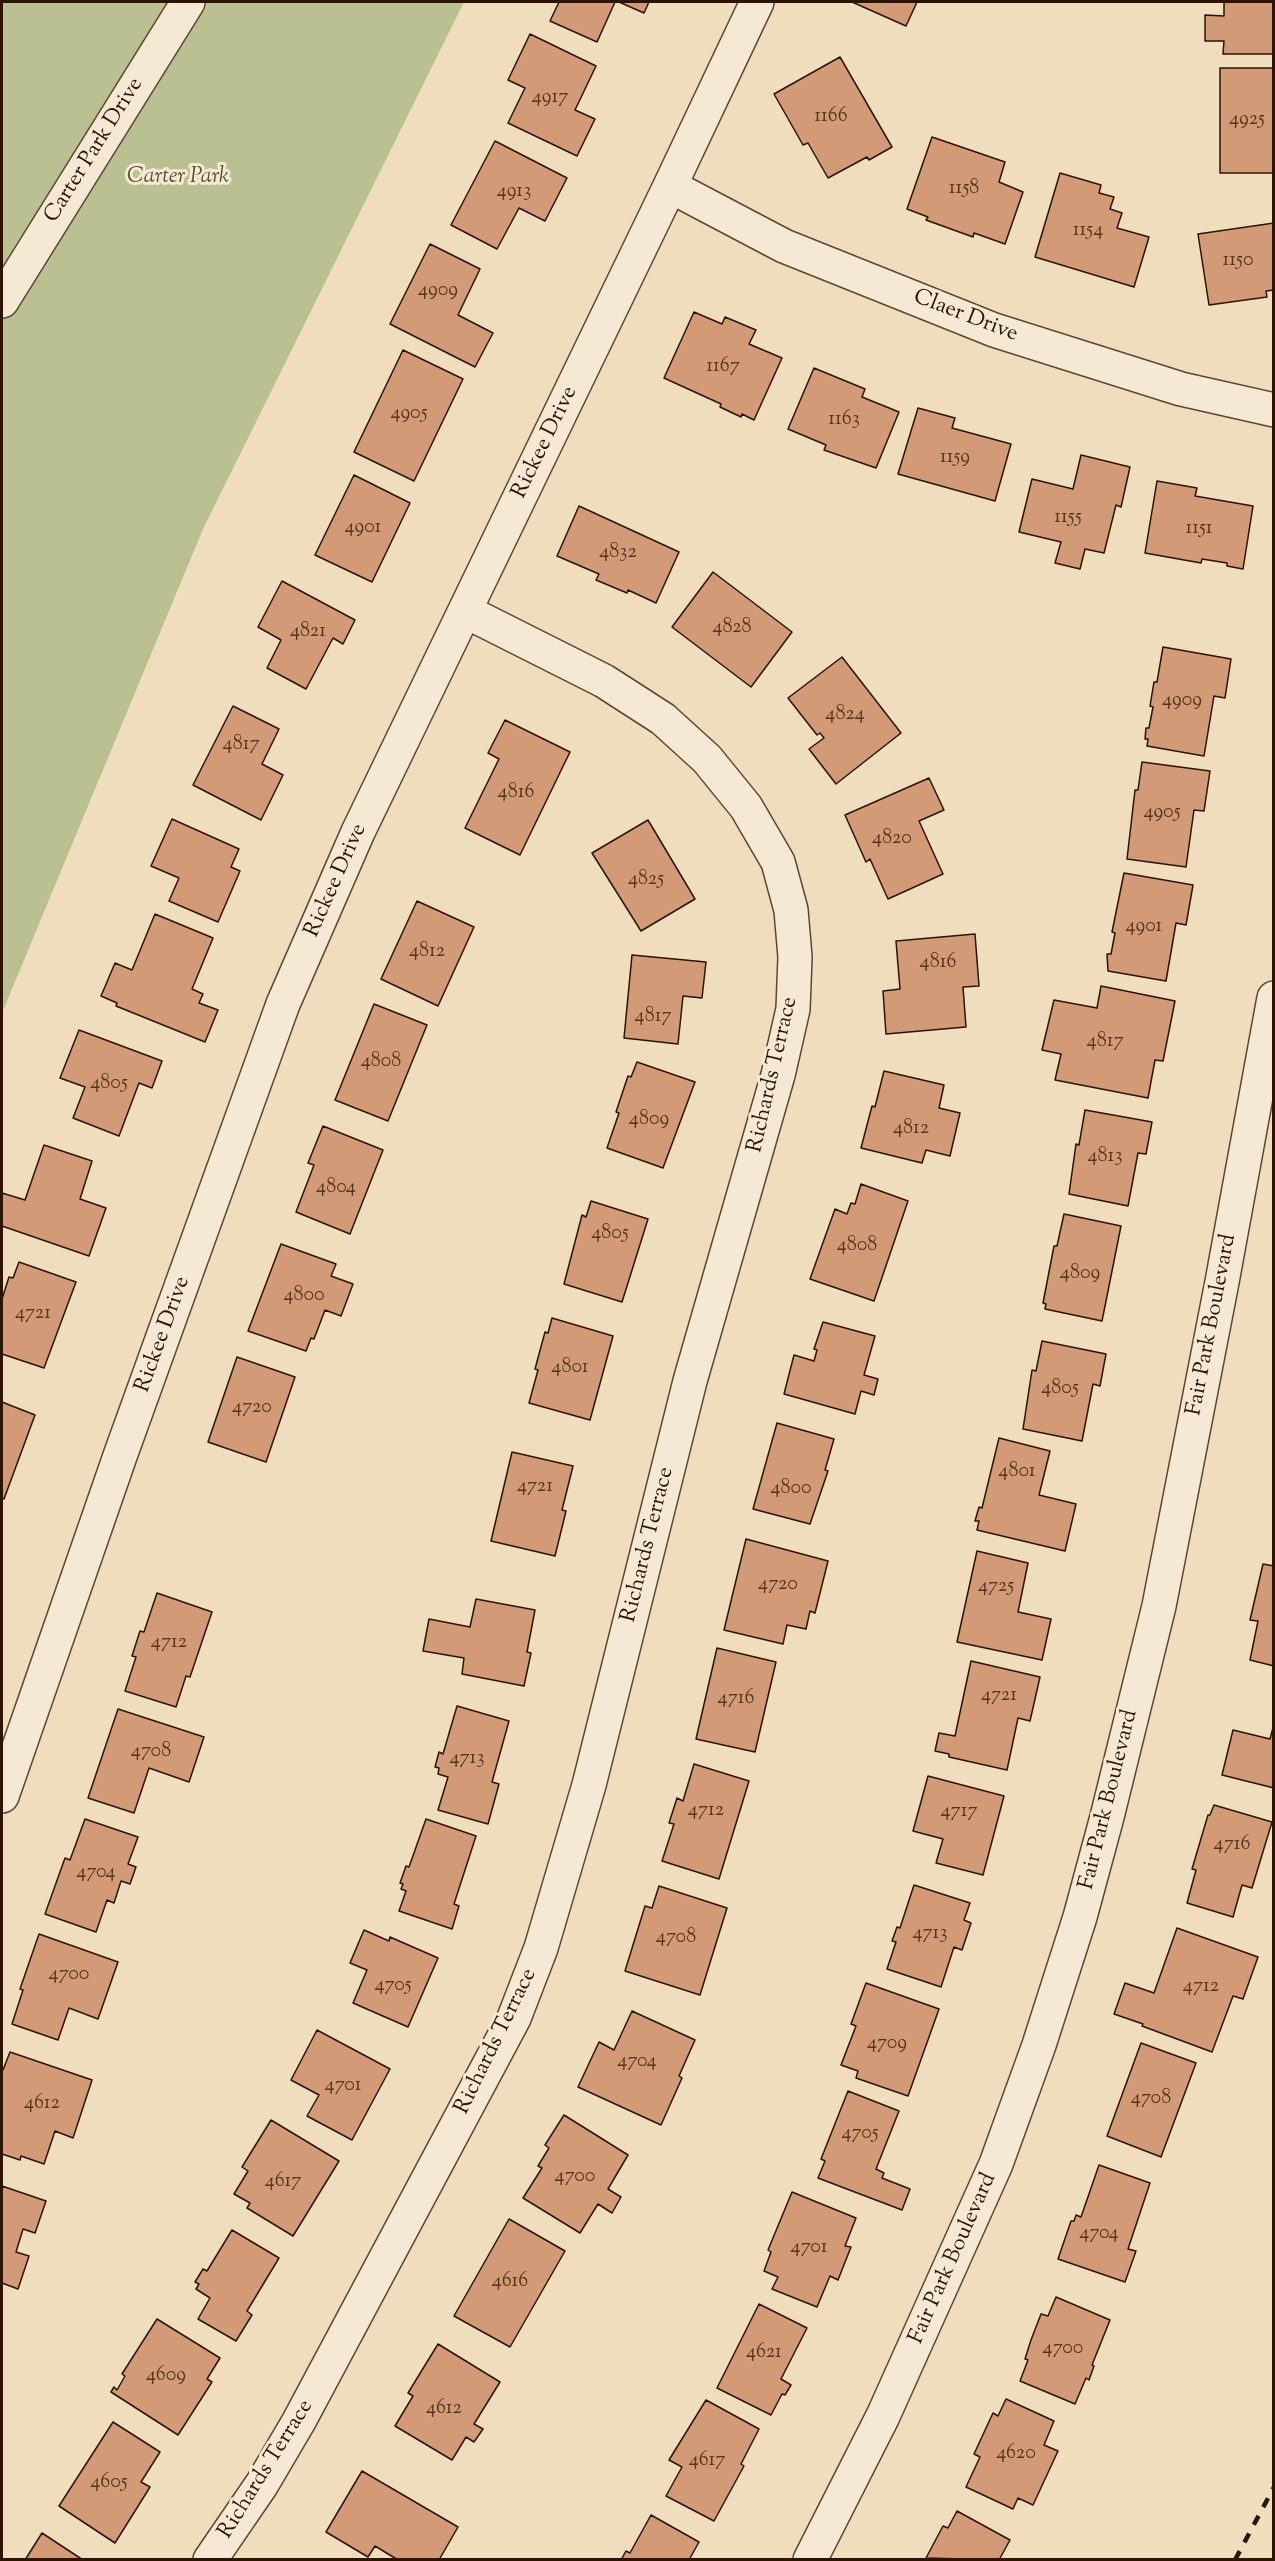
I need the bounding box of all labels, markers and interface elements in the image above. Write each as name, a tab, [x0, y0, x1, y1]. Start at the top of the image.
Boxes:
street label: Carter Park Drive	[40, 74, 150, 228]
house number: 4917	[532, 87, 568, 111]
house number: 1166	[814, 106, 848, 130]
house number: 4925	[1229, 109, 1265, 133]
park label: Carter Park	[127, 165, 229, 191]
house number: 1158	[949, 178, 979, 202]
house number: 4913	[497, 181, 531, 205]
house number: 1154	[1073, 220, 1103, 244]
house number: 1150	[1222, 250, 1254, 274]
house number: 4909	[418, 280, 458, 304]
street label: Claer Drive	[909, 285, 1021, 349]
house number: 1167	[706, 356, 740, 380]
street label: Rickee Drive	[508, 383, 584, 503]
house number: 4905	[390, 403, 428, 427]
house number: 1163	[828, 409, 860, 433]
house number: 1159	[940, 447, 970, 471]
house number: 1155	[1054, 507, 1082, 531]
house number: 4901	[345, 517, 381, 541]
house number: 1151	[1185, 518, 1213, 542]
house number: 4832	[599, 542, 637, 566]
house number: 4828	[712, 617, 752, 641]
house number: 4821	[290, 621, 326, 645]
house number: 4909	[1162, 690, 1202, 714]
house number: 4824	[825, 704, 865, 728]
house number: 4817	[223, 734, 259, 758]
house number: 4816	[498, 782, 534, 806]
house number: 4905	[1143, 802, 1181, 826]
street label: Rickee Drive	[300, 820, 374, 942]
house number: 4820	[872, 828, 912, 852]
house number: 4825	[628, 869, 664, 893]
house number: 4901	[1126, 916, 1162, 940]
house number: 4812	[409, 941, 445, 965]
house number: 4816	[920, 952, 956, 976]
street label: Richards Terrace	[743, 995, 805, 1155]
house number: 4817	[635, 1006, 671, 1030]
house number: 4817	[1087, 1031, 1123, 1055]
house number: 4808	[361, 1051, 401, 1075]
house number: 4805	[90, 1073, 128, 1097]
house number: 4809	[629, 1109, 669, 1133]
house number: 4812	[893, 1118, 929, 1142]
house number: 4813	[1088, 1146, 1122, 1170]
house number: 4804	[316, 1177, 356, 1201]
house number: 4805	[591, 1223, 629, 1247]
street label: Fair Park Boulevard	[1182, 1232, 1244, 1418]
house number: 4808	[837, 1235, 877, 1259]
house number: 4809	[1060, 1263, 1100, 1287]
street label: Rickee Drive	[131, 1273, 197, 1397]
house number: 4800	[283, 1285, 325, 1309]
house number: 4721	[15, 1303, 51, 1327]
house number: 4801	[551, 1357, 589, 1381]
house number: 4805	[1041, 1378, 1079, 1402]
house number: 4720	[232, 1397, 272, 1421]
house number: 4801	[998, 1461, 1036, 1485]
street label: Richards Terrace	[617, 1465, 681, 1625]
house number: 4721	[517, 1476, 553, 1500]
house number: 4800	[770, 1478, 812, 1502]
house number: 4720	[758, 1574, 798, 1598]
house number: 4725	[978, 1576, 1014, 1600]
house number: 4712	[151, 1632, 187, 1656]
house number: 4721	[981, 1685, 1017, 1709]
house number: 4716	[718, 1688, 754, 1712]
street label: Fair Park Boulevard	[1075, 1707, 1145, 1893]
house number: 4708	[131, 1741, 171, 1765]
house number: 4713	[450, 1748, 484, 1772]
house number: 4712	[688, 1800, 724, 1824]
house number: 4717	[941, 1801, 977, 1825]
house number: 4716	[1214, 1834, 1250, 1858]
house number: 4704	[76, 1862, 116, 1886]
house number: 4713	[913, 1923, 947, 1947]
house number: 4708	[656, 1927, 696, 1951]
house number: 4700	[49, 1964, 89, 1988]
street label: Richards Terrace	[450, 1965, 544, 2119]
house number: 4705	[374, 1975, 412, 1999]
house number: 4712	[1183, 1976, 1219, 2000]
house number: 4709	[867, 2033, 907, 2057]
house number: 4704	[617, 2051, 657, 2075]
house number: 4701	[325, 2075, 361, 2099]
house number: 4708	[1131, 2088, 1171, 2112]
house number: 4612	[24, 2093, 60, 2117]
house number: 4705	[841, 2123, 879, 2147]
house number: 4700	[555, 2166, 595, 2190]
street label: Fair Park Boulevard	[904, 2169, 1004, 2349]
house number: 4617	[265, 2171, 301, 2195]
house number: 4704	[1079, 2223, 1119, 2247]
house number: 4701	[791, 2237, 827, 2261]
house number: 4616	[492, 2271, 528, 2295]
house number: 4700	[1043, 2338, 1083, 2362]
house number: 4621	[746, 2342, 782, 2366]
house number: 4609	[146, 2365, 186, 2389]
street label: Richards Terrace	[214, 2396, 320, 2544]
house number: 4612	[426, 2398, 462, 2422]
house number: 4620	[996, 2443, 1036, 2467]
house number: 4617	[689, 2450, 725, 2474]
house number: 4605	[90, 2472, 128, 2496]

